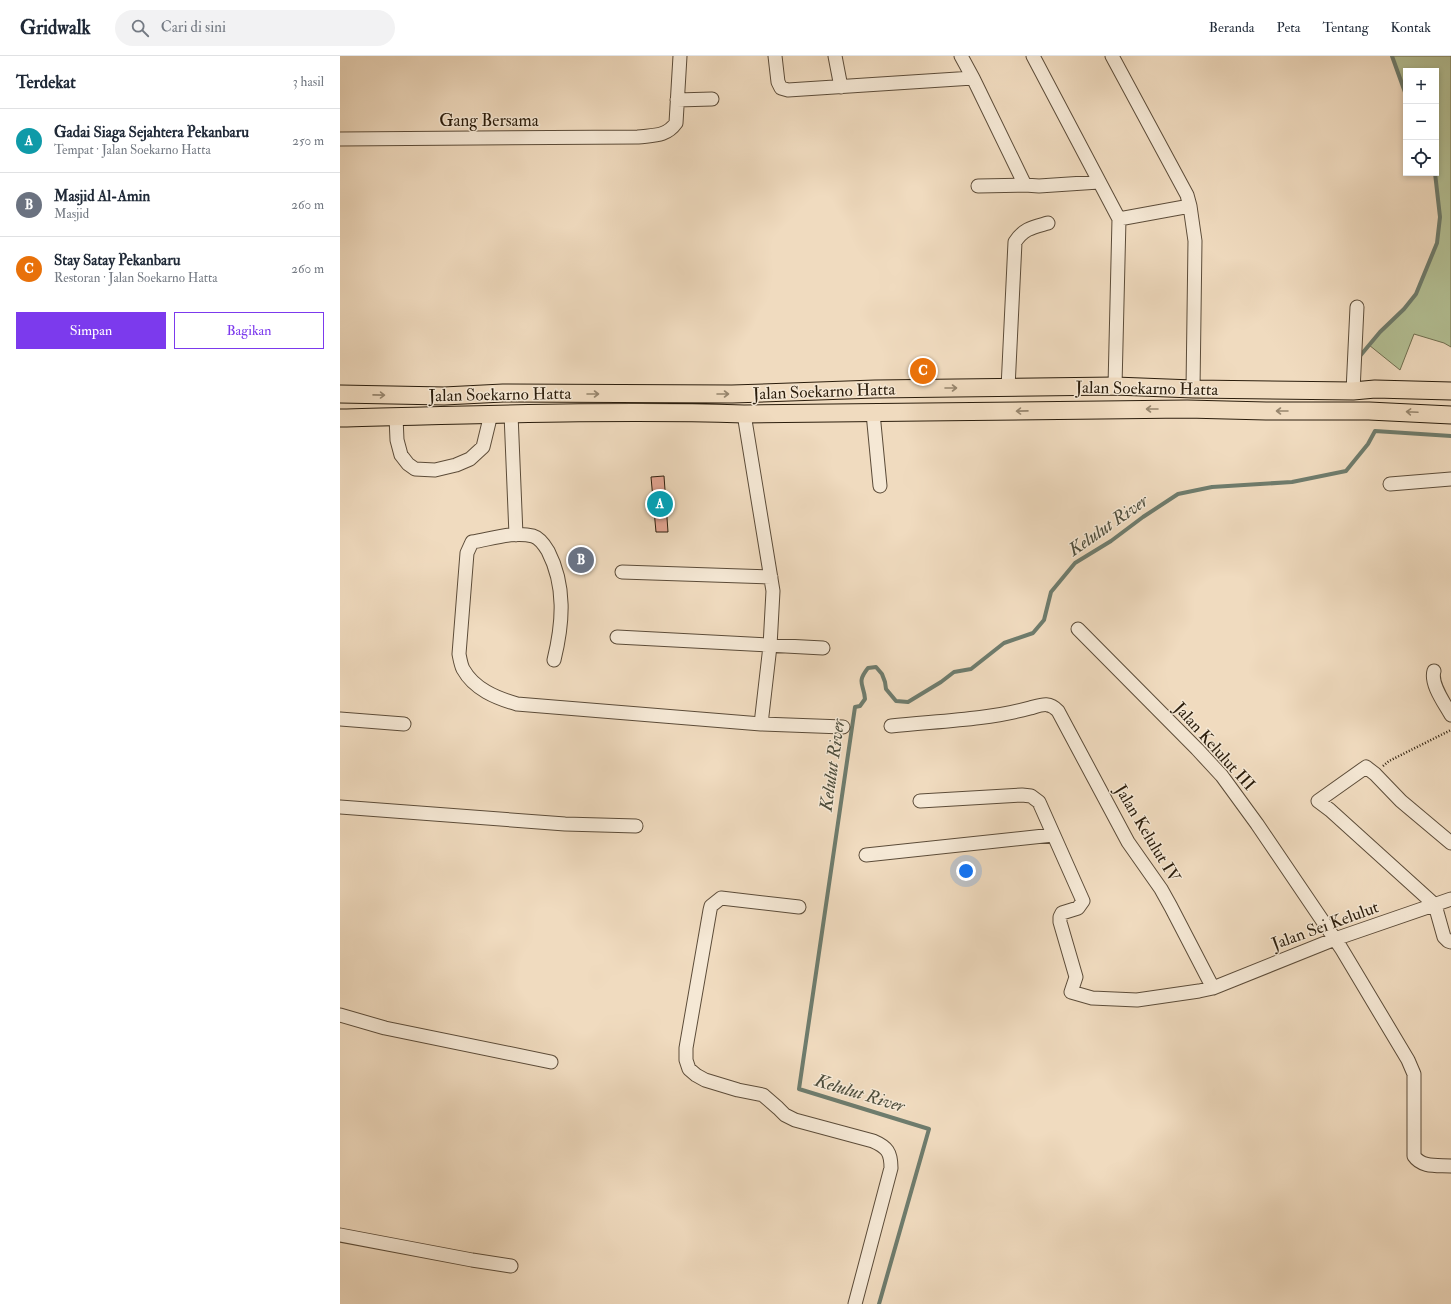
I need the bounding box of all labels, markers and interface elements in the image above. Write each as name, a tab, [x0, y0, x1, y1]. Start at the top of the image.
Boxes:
search box	[115, 10, 395, 46]
text: Gridwalk	[20, 16, 91, 40]
icon: search	[129, 17, 151, 39]
text: Cari di sini	[161, 18, 226, 37]
text: Beranda	[1209, 19, 1255, 36]
text: Peta	[1277, 19, 1301, 36]
text: Tentang	[1323, 19, 1369, 36]
text: Kontak	[1391, 19, 1431, 36]
map controls	[1403, 68, 1439, 176]
button: +	[1403, 68, 1439, 104]
text: Terdekat	[16, 72, 76, 93]
text: 3 hasil	[293, 74, 324, 90]
button: −	[1403, 104, 1439, 140]
street label: Gang Bersama	[439, 110, 540, 131]
text: Gadai Siaga Sejahtera Pekanbaru	[54, 123, 249, 142]
text: A	[25, 133, 33, 149]
text: 250 m	[292, 133, 324, 149]
button: locate	[1403, 140, 1439, 176]
text: Tempat · Jalan Soekarno Hatta	[54, 142, 211, 158]
text: Masjid Al-Amin	[54, 187, 150, 206]
text: B	[25, 197, 33, 213]
text: 260 m	[291, 197, 324, 213]
text: Masjid	[54, 206, 89, 222]
text: Stay Satay Pekanbaru	[54, 251, 181, 270]
text: C	[24, 261, 34, 277]
text: 260 m	[291, 261, 324, 277]
text: Restoran · Jalan Soekarno Hatta	[54, 270, 218, 286]
button: Simpan	[16, 312, 166, 349]
button: Bagikan	[174, 312, 324, 349]
pin: C	[910, 356, 936, 386]
street label: Jalan Soekarno Hatta	[1074, 377, 1219, 401]
street label: Jalan Soekarno Hatta	[751, 378, 897, 406]
street label: Jalan Soekarno Hatta	[428, 383, 573, 407]
one-way arrow	[944, 384, 957, 392]
one-way arrow	[586, 390, 599, 397]
one-way arrow	[716, 390, 729, 398]
one-way arrow	[372, 391, 385, 399]
one-way arrow	[1146, 405, 1159, 413]
one-way arrow	[1016, 407, 1029, 414]
one-way arrow	[1276, 407, 1289, 415]
one-way arrow	[1406, 409, 1419, 416]
pin: A	[647, 489, 673, 519]
water label: Kelulut River	[1063, 489, 1154, 562]
pin: B	[568, 545, 594, 575]
street label: Jalan Kelulut III	[1168, 697, 1260, 796]
water label: Kelulut River	[815, 716, 851, 814]
street label: Jalan Kelulut IV	[1109, 780, 1185, 887]
your location	[956, 861, 976, 881]
street label: Jalan Sei Kelulut	[1268, 896, 1382, 956]
water label: Kelulut River	[811, 1069, 909, 1118]

